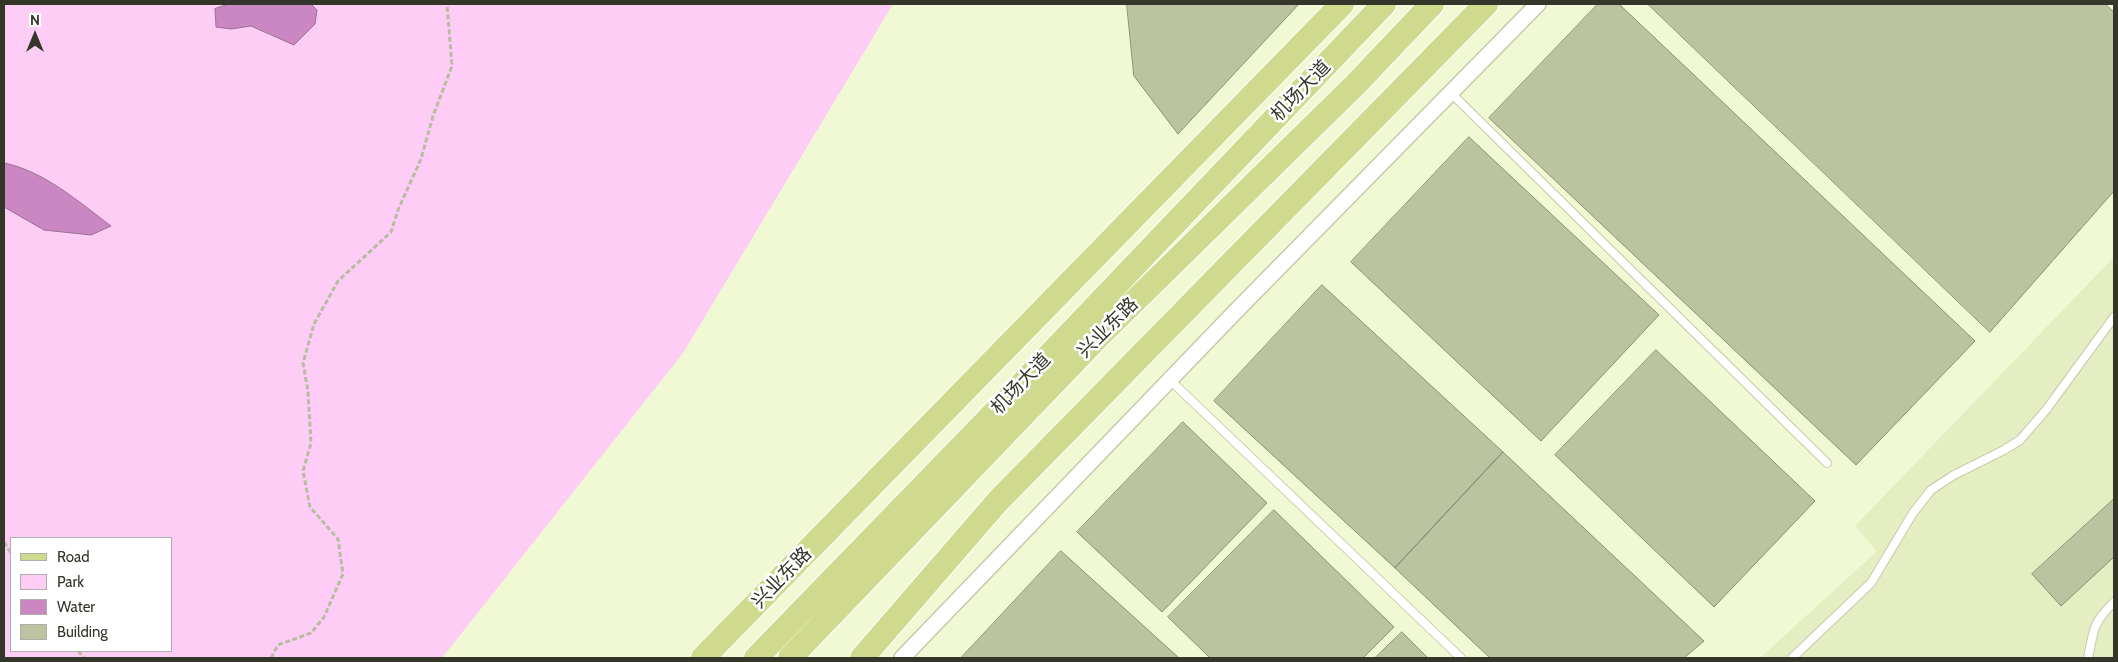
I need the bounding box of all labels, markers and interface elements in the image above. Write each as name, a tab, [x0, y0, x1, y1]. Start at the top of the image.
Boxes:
north arrow	[10, 10, 60, 60]
text: N	[30, 11, 40, 29]
street label: 机场大道	[1266, 56, 1336, 126]
street label: 兴业东路	[1073, 293, 1143, 363]
street label: 机场大道	[986, 349, 1056, 419]
legend	[10, 537, 172, 652]
street label: 兴业东路	[747, 543, 817, 613]
text: Road	[57, 548, 90, 566]
text: Park	[57, 573, 84, 591]
text: Water	[57, 598, 95, 616]
text: Building	[57, 623, 108, 641]

